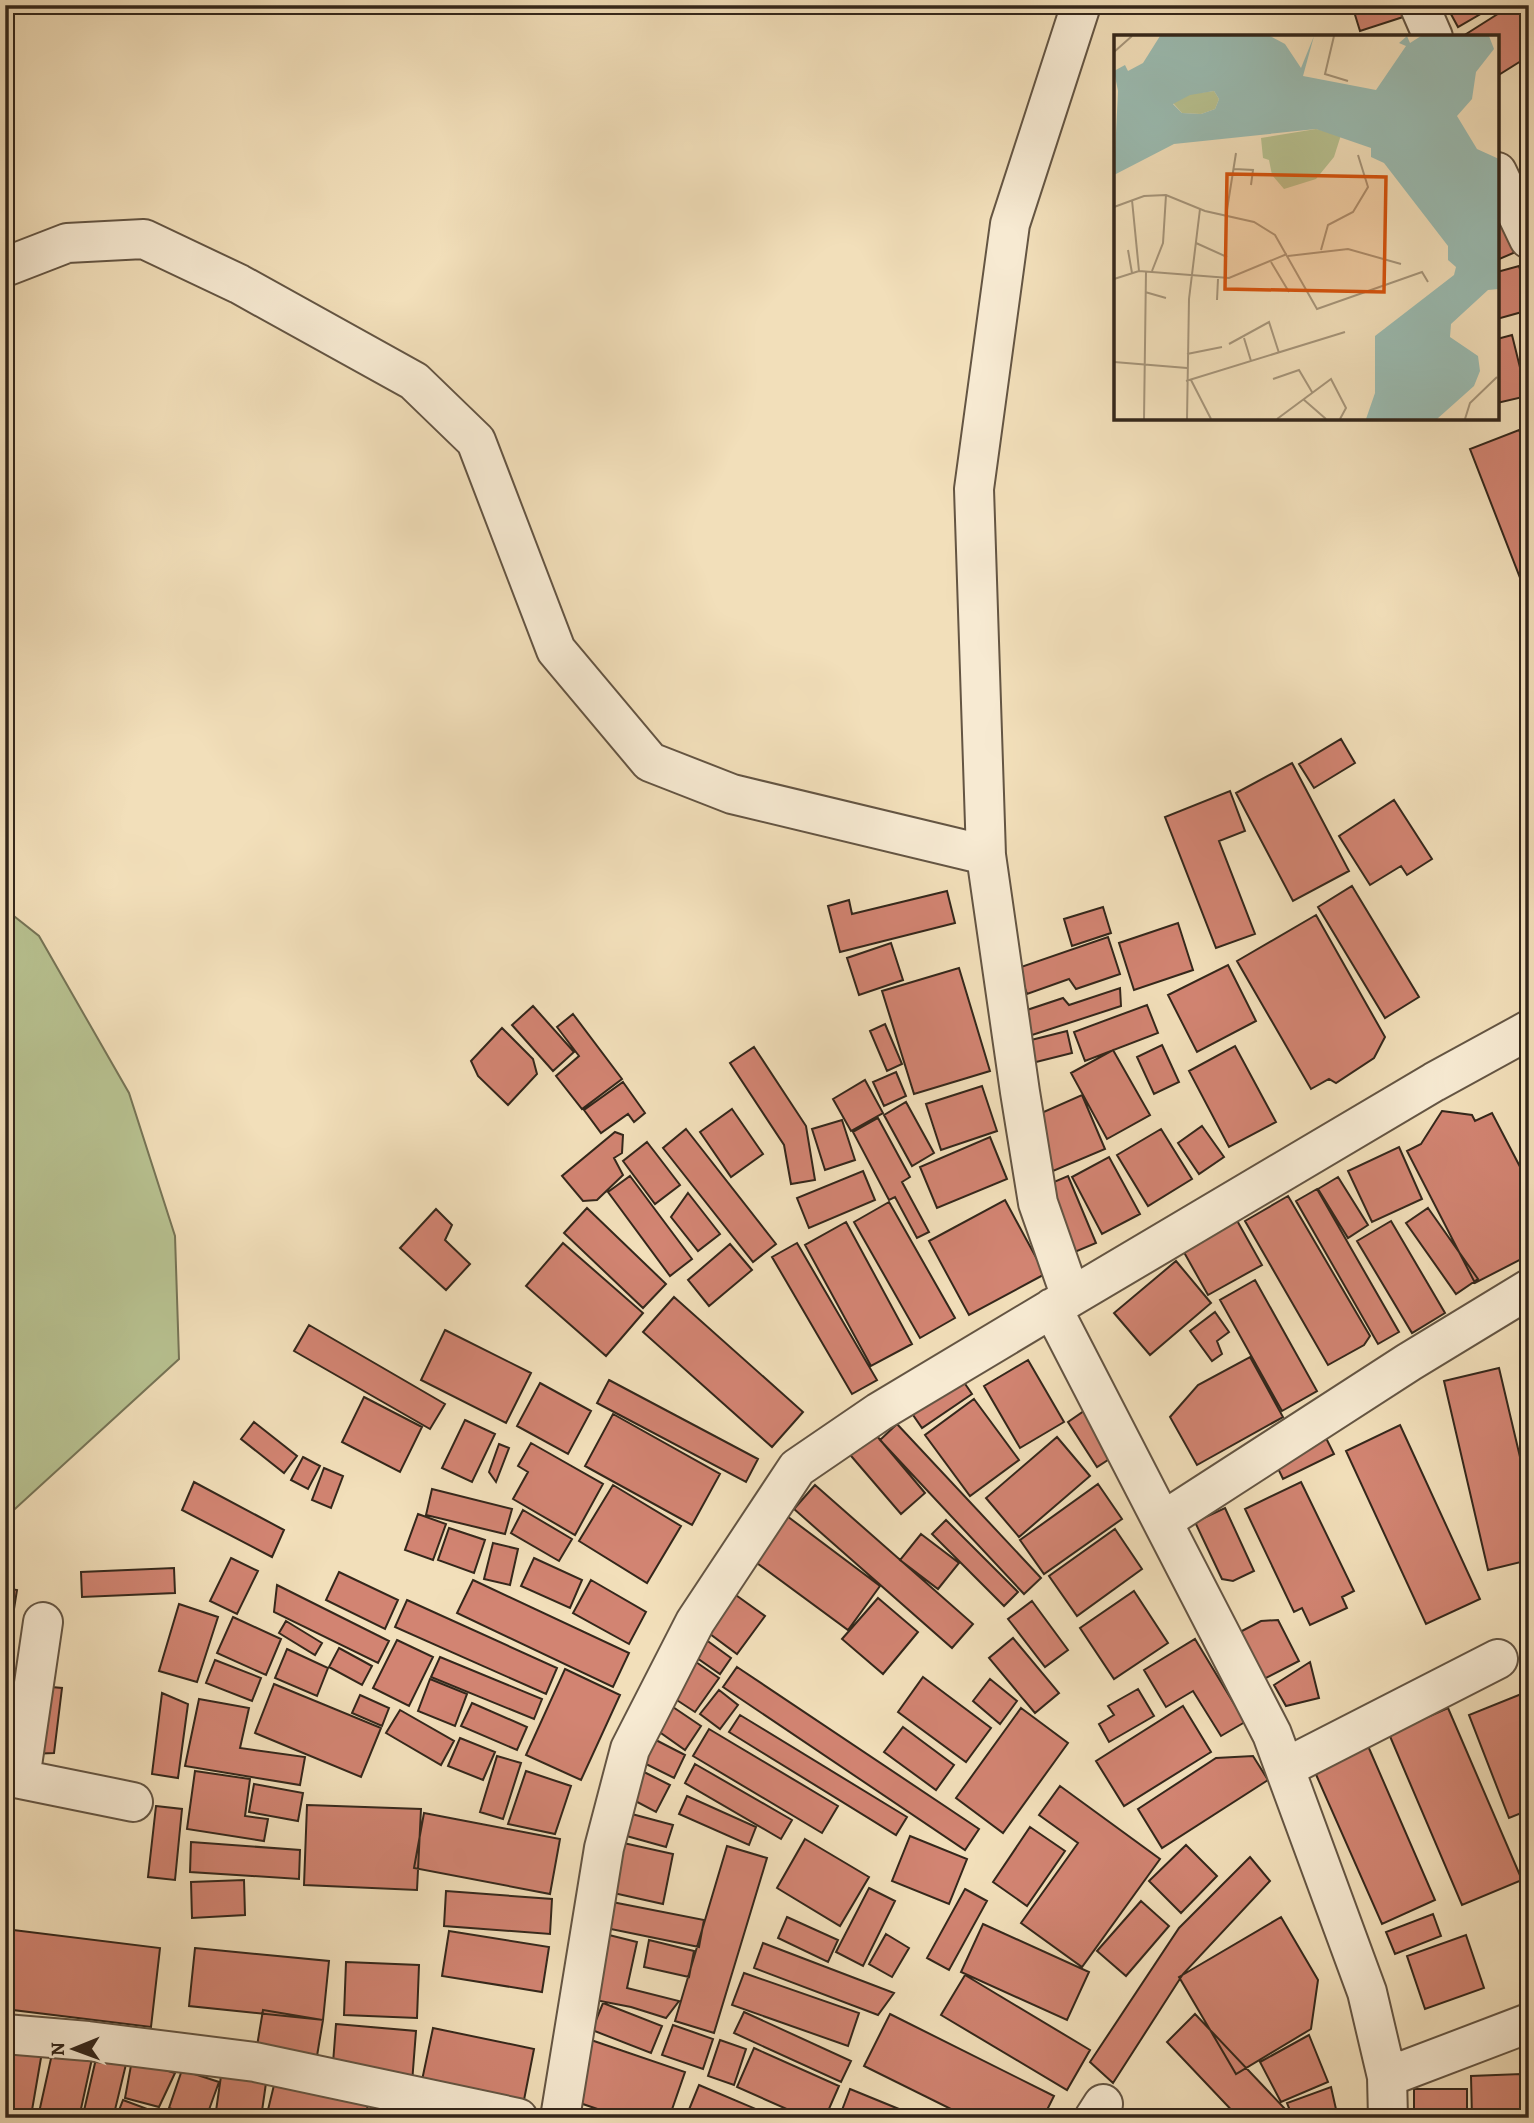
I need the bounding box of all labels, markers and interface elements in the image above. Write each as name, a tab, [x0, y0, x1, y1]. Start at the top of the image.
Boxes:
inset map	[1114, 35, 1499, 420]
north arrow	[38, 2014, 108, 2084]
text: N	[45, 2042, 71, 2056]

